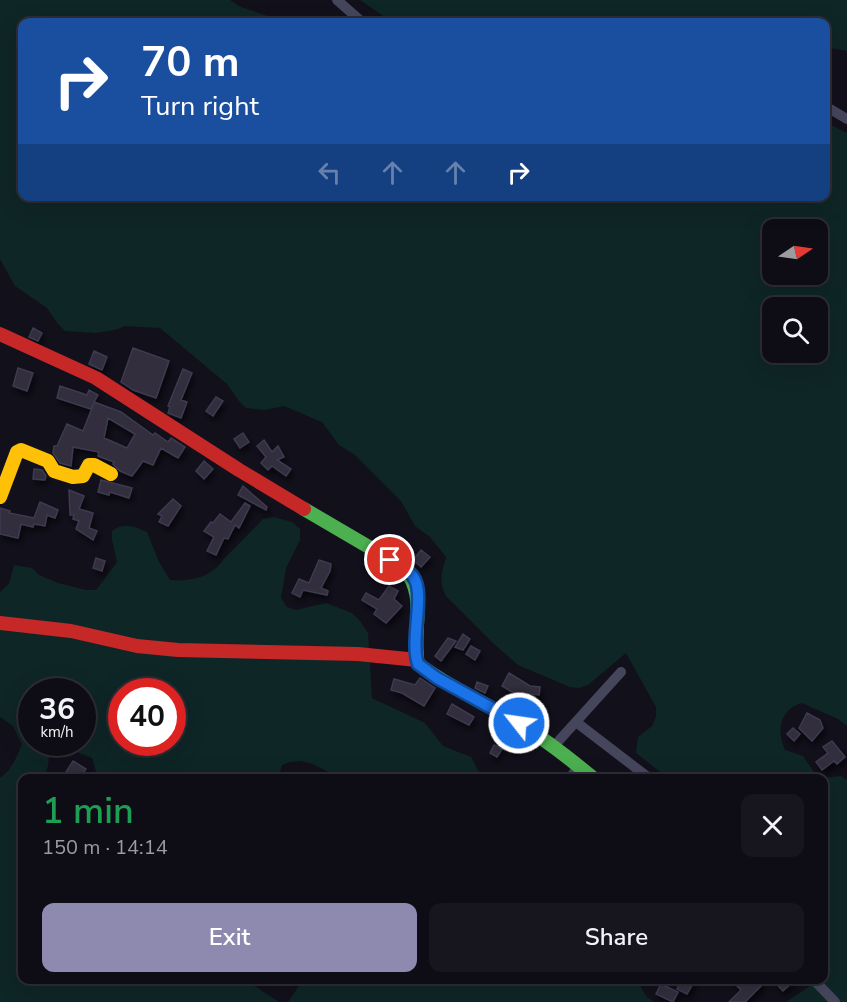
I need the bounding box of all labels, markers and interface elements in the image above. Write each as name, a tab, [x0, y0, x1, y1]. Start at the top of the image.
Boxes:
text: 70 m	[141, 34, 240, 91]
icon: right	[42, 42, 120, 120]
text: Turn right	[141, 88, 259, 125]
icon: left	[313, 156, 346, 189]
icon: ahead	[376, 156, 409, 189]
icon: ahead	[439, 156, 472, 189]
icon: right	[502, 156, 535, 189]
north arrow	[762, 219, 828, 285]
map controls	[762, 219, 828, 363]
button: search	[762, 297, 828, 363]
pin	[364, 534, 415, 585]
icon: arrive	[373, 543, 406, 576]
speed limit sign: 40	[108, 678, 186, 756]
text: 36	[39, 689, 75, 730]
position arrow	[487, 691, 551, 755]
text: km/h	[40, 722, 74, 742]
text: 1 min	[42, 787, 134, 836]
button: close	[741, 794, 804, 857]
text: 150 m · 14:14	[42, 834, 168, 861]
button: Exit	[42, 903, 417, 972]
button: Share	[429, 903, 804, 972]

